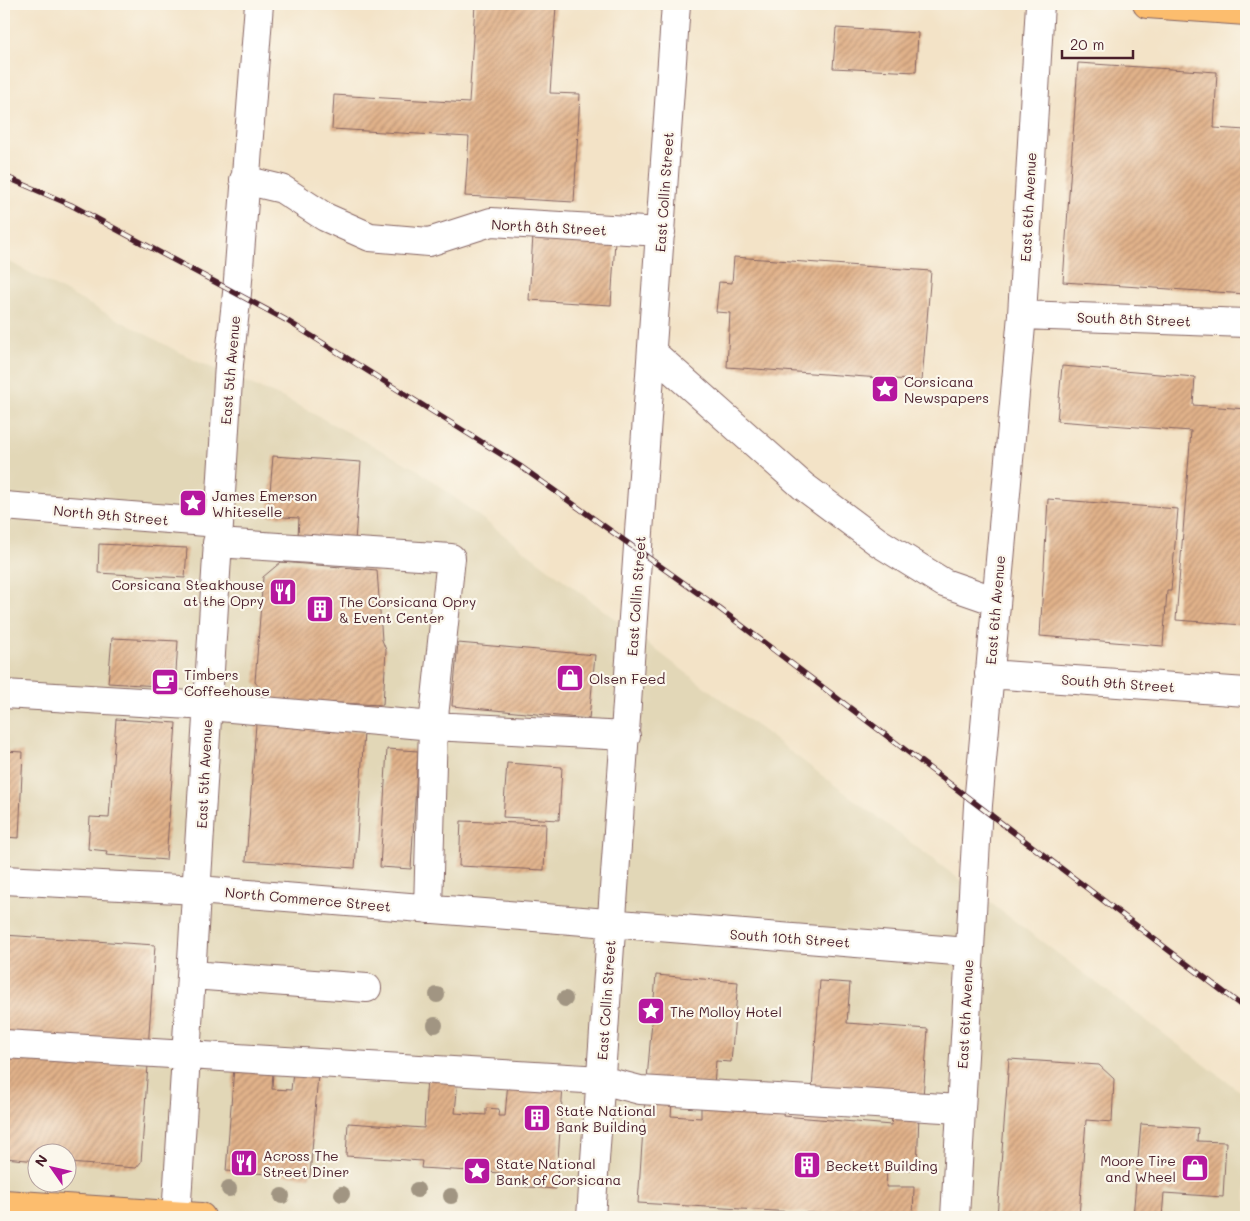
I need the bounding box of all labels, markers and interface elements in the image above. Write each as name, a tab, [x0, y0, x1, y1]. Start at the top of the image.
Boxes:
scale bar	[1062, 28, 1134, 60]
text: 20 m	[1070, 34, 1104, 54]
street label: East Collin Street	[650, 131, 678, 253]
street label: East 6th Avenue	[1016, 152, 1040, 262]
street label: North 8th Street	[491, 214, 607, 240]
street label: South 8th Street	[1077, 308, 1191, 330]
street label: East 5th Avenue	[216, 315, 244, 425]
place label: Corsicana Newspapers	[904, 372, 989, 407]
place icon: Corsicana Newspapers	[870, 374, 900, 404]
place label: James Emerson Whiteselle	[212, 486, 317, 521]
place icon: James Emerson Whiteselle	[178, 488, 208, 518]
street label: North 9th Street	[53, 500, 169, 530]
street label: East Collin Street	[622, 535, 650, 657]
street label: East 6th Avenue	[981, 555, 1009, 665]
place label: Corsicana Steakhouse at the Opry	[111, 575, 264, 610]
restaurant icon: Corsicana Steakhouse at the Opry	[268, 577, 298, 607]
place label: The Corsicana Opry & Event Center	[339, 592, 476, 627]
building icon: The Corsicana Opry & Event Center	[305, 594, 335, 624]
shop icon: Olsen Feed	[555, 663, 585, 693]
place label: Timbers Coffeehouse	[184, 665, 270, 700]
cafe icon: Timbers Coffeehouse	[150, 667, 180, 697]
place label: Olsen Feed	[589, 669, 665, 688]
street label: South 9th Street	[1061, 670, 1175, 696]
street label: East 5th Avenue	[192, 719, 216, 829]
street label: North Commerce Street	[224, 882, 392, 916]
street label: South 10th Street	[729, 924, 851, 952]
street label: East Collin Street	[592, 939, 620, 1061]
street label: East 6th Avenue	[953, 959, 977, 1069]
place icon: The Molloy Hotel	[636, 996, 666, 1026]
place label: The Molloy Hotel	[670, 1002, 782, 1021]
place label: State National Bank Building	[556, 1101, 656, 1136]
building icon: State National Bank Building	[522, 1103, 552, 1133]
north arrow	[28, 1144, 78, 1194]
place label: Across The Street Diner	[263, 1146, 349, 1181]
restaurant icon: Across The Street Diner	[229, 1148, 259, 1178]
building icon: Beckett Building	[792, 1150, 822, 1180]
text: N	[30, 1151, 52, 1170]
place label: Moore Tire and Wheel	[1100, 1151, 1176, 1186]
shop icon: Moore Tire and Wheel	[1180, 1153, 1210, 1183]
place label: State National Bank of Corsicana	[496, 1154, 621, 1189]
place icon: State National Bank of Corsicana	[462, 1156, 492, 1186]
place label: Beckett Building	[826, 1156, 938, 1175]

